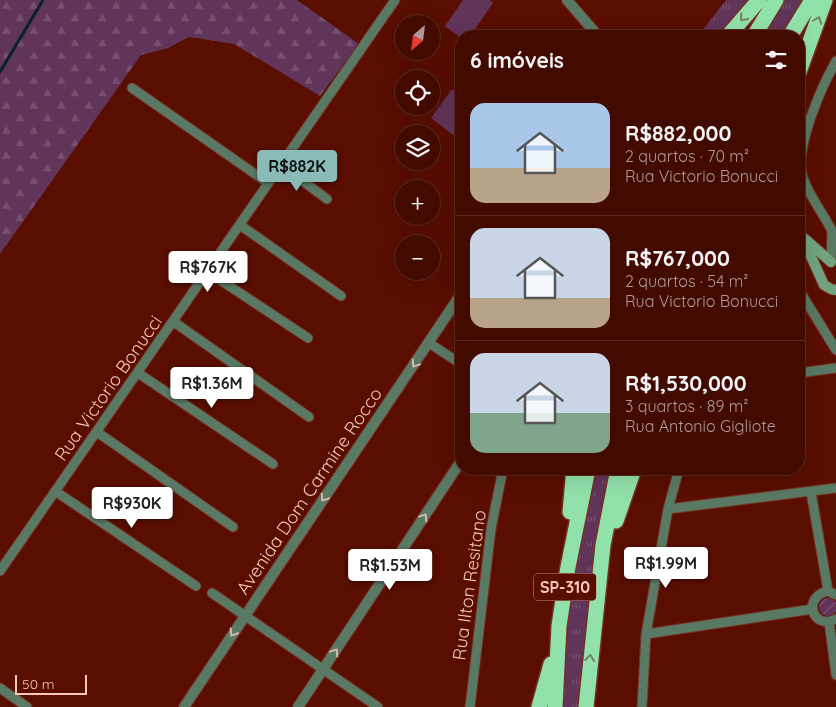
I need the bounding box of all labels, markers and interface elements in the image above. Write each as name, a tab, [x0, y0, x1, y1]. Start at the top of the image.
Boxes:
one-way arrow	[741, 12, 749, 21]
north arrow	[395, 15, 440, 60]
map controls	[395, 15, 440, 280]
one-way arrow	[812, 16, 822, 25]
icon: filters	[762, 46, 790, 74]
text: 6 imóveis	[470, 47, 564, 73]
button: locate	[395, 70, 440, 115]
text: R$882,000	[625, 120, 731, 146]
icon: home	[510, 123, 570, 183]
button: layers	[395, 125, 440, 170]
text: 2 quartos · 70 m²	[625, 146, 749, 166]
pin: R$882K	[256, 150, 338, 192]
text: R$882K	[268, 156, 326, 176]
text: Rua Victorio Bonucci	[625, 166, 778, 186]
button: +	[395, 180, 440, 225]
button: −	[395, 235, 440, 280]
text: R$767,000	[625, 245, 730, 271]
icon: home	[510, 248, 570, 308]
pin: R$767K	[167, 250, 249, 293]
text: R$767K	[180, 257, 236, 277]
text: 2 quartos · 54 m²	[625, 271, 748, 291]
text: Rua Victorio Bonucci	[625, 291, 778, 311]
street label: Rua Victorio Bonucci	[49, 311, 167, 465]
one-way arrow	[412, 358, 421, 368]
pin: R$1.36M	[166, 366, 258, 409]
text: R$1,530,000	[625, 370, 747, 396]
text: R$1.36M	[181, 373, 243, 393]
icon: home	[510, 373, 570, 433]
street label: Avenida Dom Carmine Rocco	[231, 383, 387, 599]
text: 3 quartos · 89 m²	[625, 396, 748, 416]
text: Rua Antonio Gigliote	[625, 416, 776, 436]
pin: R$930K	[91, 486, 173, 529]
text: R$930K	[103, 493, 161, 513]
one-way arrow	[321, 493, 330, 502]
street label: Rua Ilton Resitano	[447, 508, 491, 662]
one-way arrow	[418, 513, 427, 522]
pin: R$1.99M	[620, 546, 712, 589]
pin: R$1.53M	[344, 548, 436, 591]
text: R$1.99M	[635, 553, 697, 573]
text: R$1.53M	[359, 555, 421, 575]
road number: SP-310	[534, 574, 596, 600]
one-way arrow	[230, 627, 239, 637]
one-way arrow	[328, 648, 338, 657]
one-way arrow	[584, 654, 595, 662]
scale bar	[15, 672, 88, 695]
text: 50 m	[22, 675, 55, 693]

